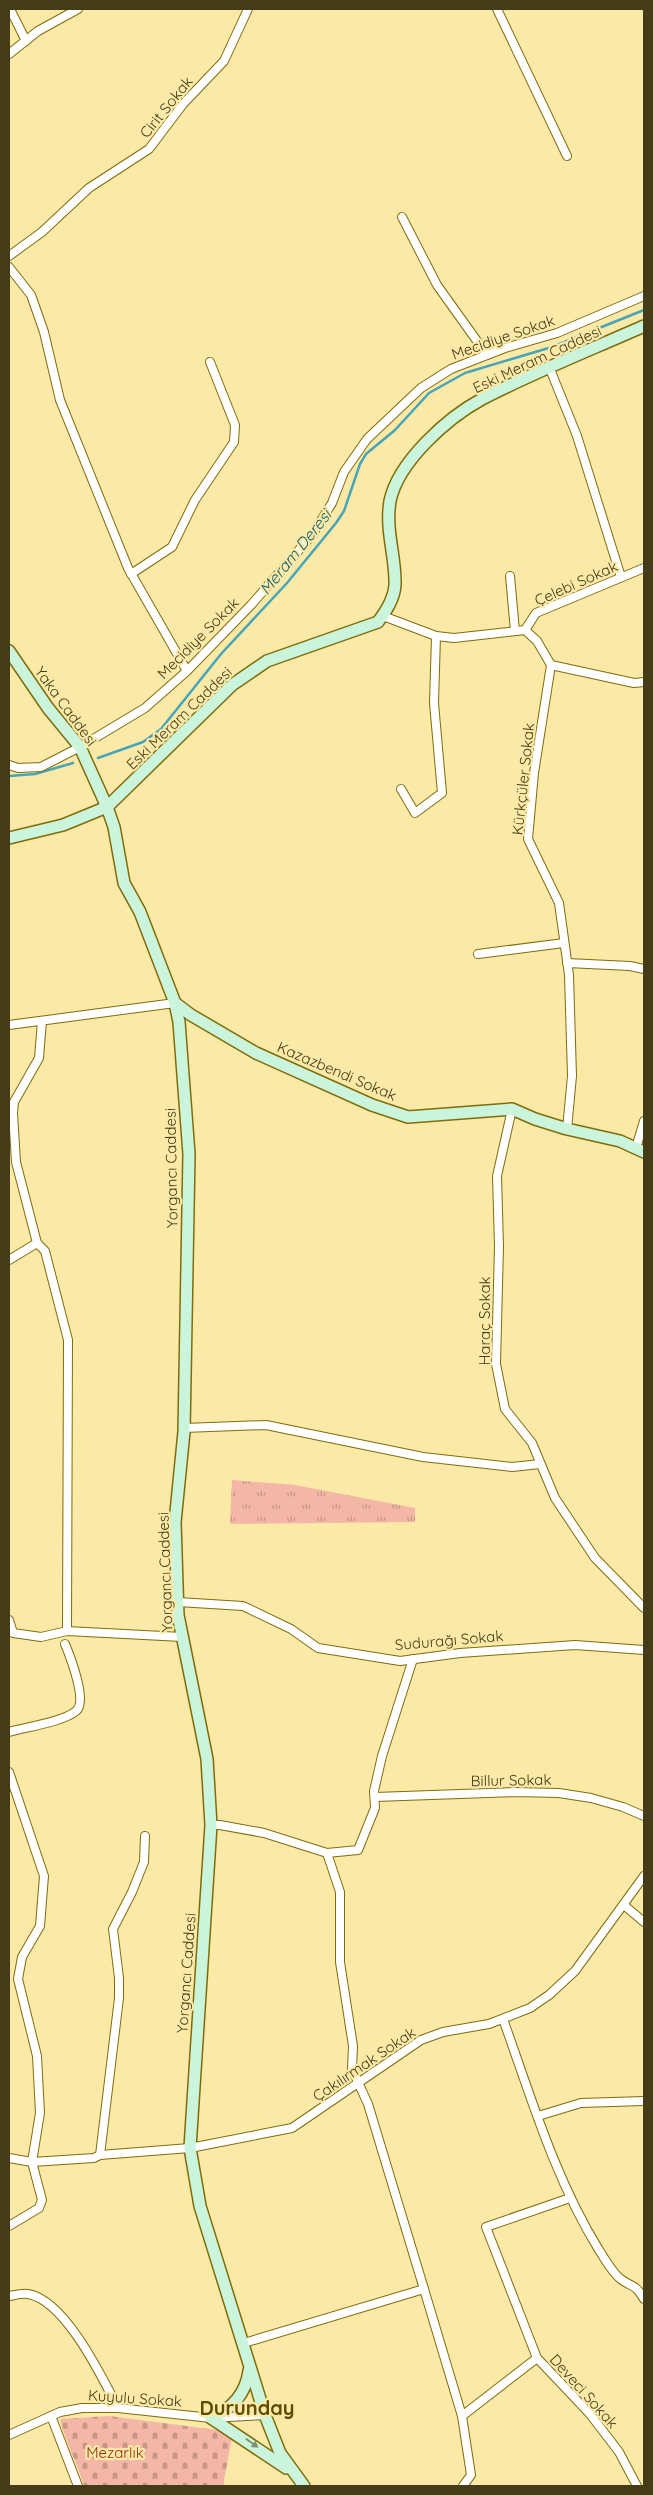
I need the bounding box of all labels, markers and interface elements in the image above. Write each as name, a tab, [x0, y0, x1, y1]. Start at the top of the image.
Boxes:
street label: Cirit Sokak	[135, 72, 197, 142]
street label: Mecidiye Sokak	[449, 310, 557, 364]
street label: Eski Meram Caddesi	[470, 321, 604, 397]
water label: Meram Deresi	[255, 504, 336, 598]
street label: Çelebi Sokak	[531, 556, 621, 610]
street label: Mecidiye Sokak	[153, 593, 243, 683]
street label: Yaka Caddesi	[31, 662, 101, 750]
street label: Eski Meram Caddesi	[122, 663, 236, 773]
street label: Kürkçüler Sokak	[508, 722, 538, 836]
street label: Kazazbendi Sokak	[274, 1037, 400, 1105]
street label: Yorgancı Caddesi	[160, 1108, 182, 1228]
street label: Haraç Sokak	[475, 1276, 494, 1366]
street label: Yorgancı Caddesi	[153, 1512, 177, 1632]
street label: Sudurağı Sokak	[394, 1626, 504, 1654]
street label: Billur Sokak	[470, 1770, 552, 1790]
street label: Yorgancı Caddesi	[172, 1912, 200, 2034]
street label: Çakılırmak Sokak	[309, 2023, 419, 2105]
street label: Deveci Sokak	[546, 2350, 622, 2432]
street label: Kuyulu Sokak	[87, 2385, 183, 2411]
district label: Durunday	[199, 2395, 295, 2420]
one-way arrow	[245, 2438, 259, 2448]
park label: Mezarlık	[86, 2443, 144, 2462]

